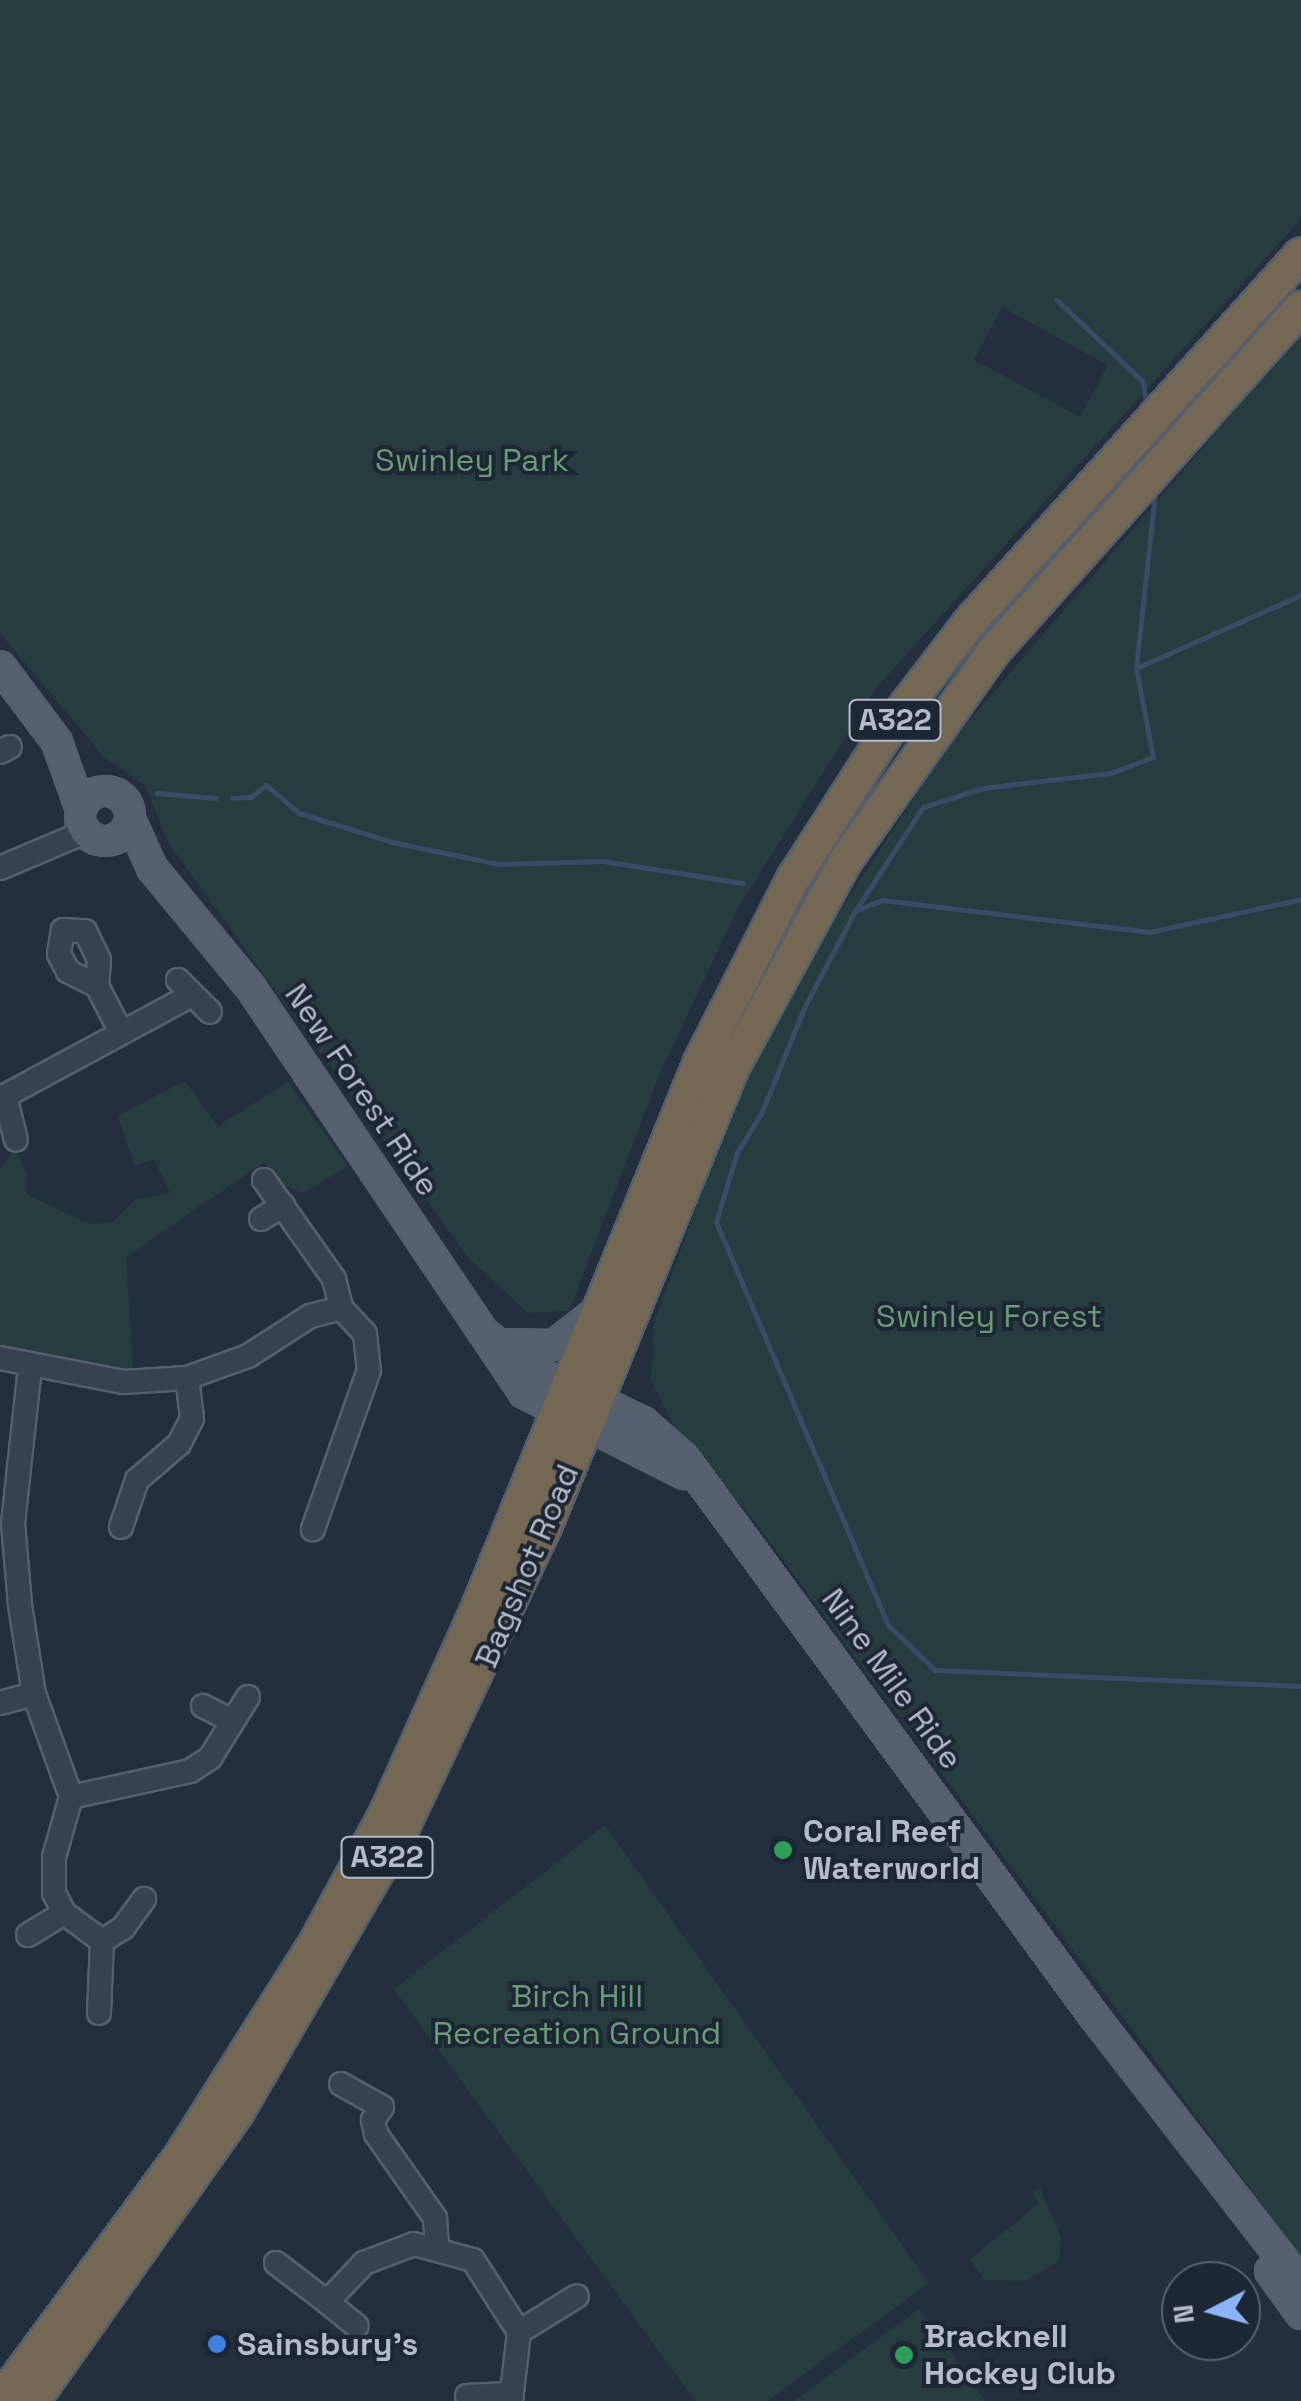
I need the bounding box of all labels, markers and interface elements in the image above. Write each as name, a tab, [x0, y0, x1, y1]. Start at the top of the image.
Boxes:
park label: Swinley Park	[375, 441, 569, 479]
road number: A322	[848, 695, 942, 745]
street label: New Forest Ride	[277, 976, 447, 1204]
park label: Swinley Forest	[876, 1297, 1102, 1335]
street label: Bagshot Road	[467, 1459, 587, 1673]
street label: Nine Mile Ride	[814, 1581, 970, 1777]
place label: Coral Reef Waterworld	[803, 1813, 980, 1888]
road number: A322	[340, 1832, 434, 1882]
marker: Coral Reef Waterworld	[772, 1839, 794, 1861]
park label: Birch Hill Recreation Ground	[433, 1978, 721, 2053]
north arrow	[1161, 2261, 1261, 2361]
text: N	[1164, 2303, 1202, 2325]
place label: Bracknell Hockey Club	[924, 2318, 1116, 2393]
place label: Sainsbury's	[237, 2325, 418, 2363]
marker: Sainsbury's	[206, 2333, 228, 2355]
marker: Bracknell Hockey Club	[893, 2344, 915, 2366]

